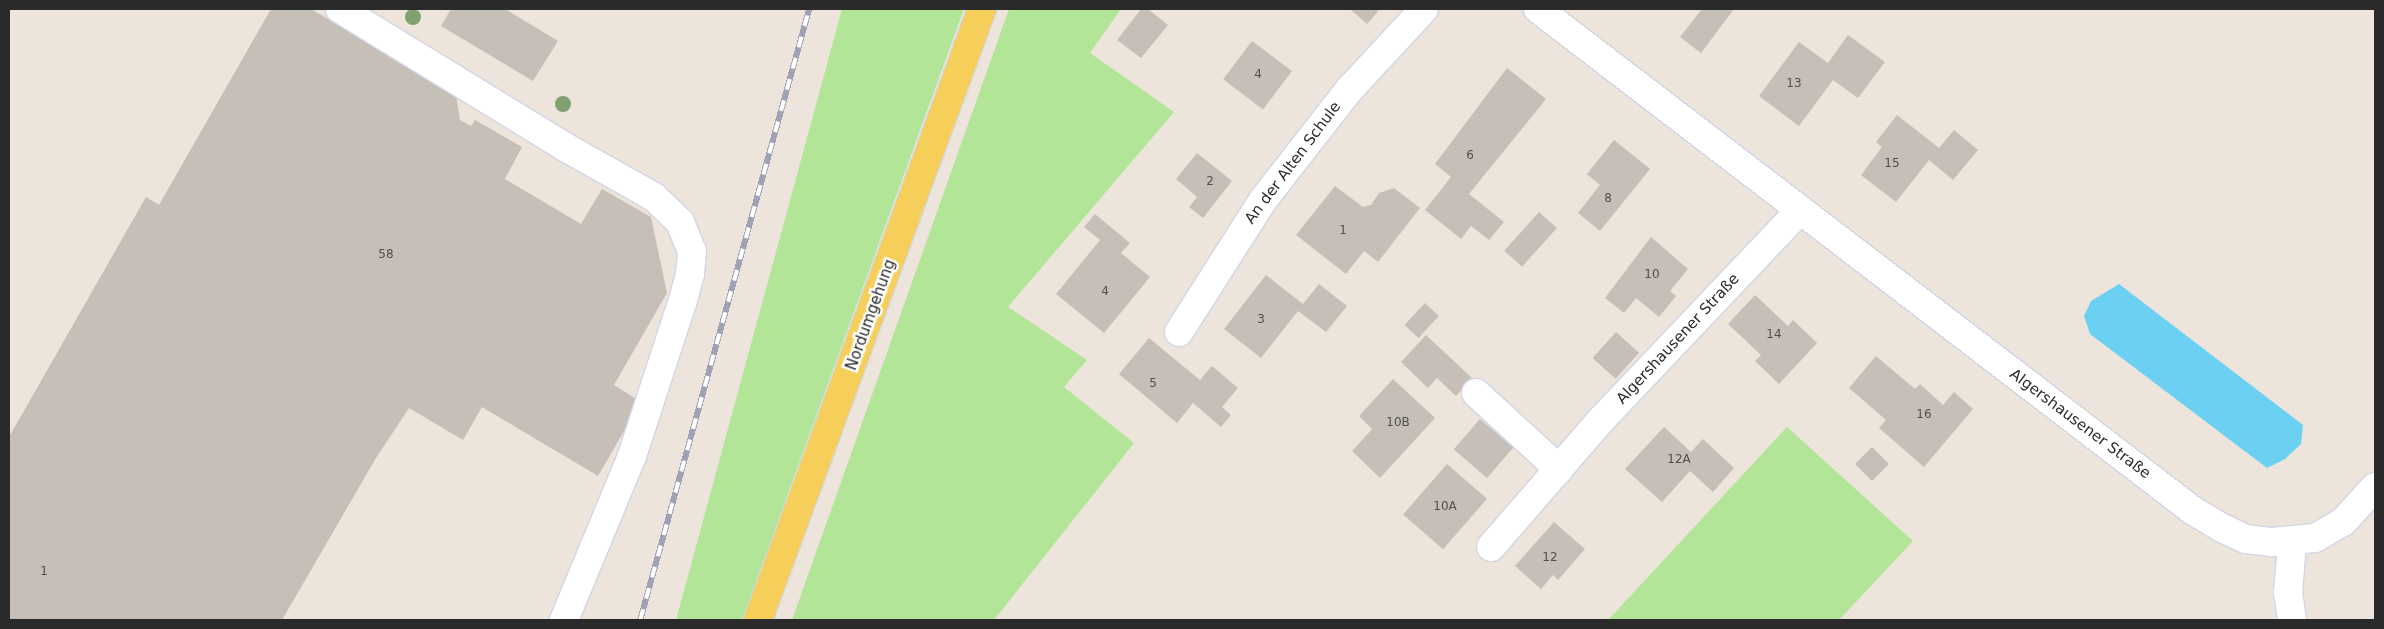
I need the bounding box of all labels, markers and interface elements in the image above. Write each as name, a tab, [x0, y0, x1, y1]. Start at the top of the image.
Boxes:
house number: 4	[1254, 68, 1262, 82]
house number: 13	[1786, 77, 1802, 91]
street label: An der Alten Schule	[1241, 98, 1345, 228]
house number: 6	[1466, 149, 1474, 163]
house number: 15	[1884, 157, 1900, 171]
house number: 2	[1206, 175, 1214, 189]
house number: 8	[1604, 192, 1612, 206]
house number: 1	[1339, 224, 1347, 238]
house number: 58	[378, 248, 394, 262]
street label: Nordumgehung	[843, 257, 899, 373]
house number: 10	[1644, 268, 1660, 282]
street label: Algershausener Straße	[1613, 270, 1743, 408]
house number: 4	[1101, 285, 1109, 299]
house number: 3	[1257, 313, 1265, 327]
house number: 14	[1766, 328, 1782, 342]
street label: Algershausener Straße	[2006, 365, 2154, 483]
house number: 5	[1149, 377, 1157, 391]
house number: 16	[1916, 408, 1932, 422]
house number: 10B	[1386, 416, 1410, 430]
house number: 12A	[1667, 453, 1691, 467]
house number: 10A	[1433, 500, 1457, 514]
house number: 12	[1542, 551, 1558, 565]
house number: 1	[40, 565, 48, 579]

